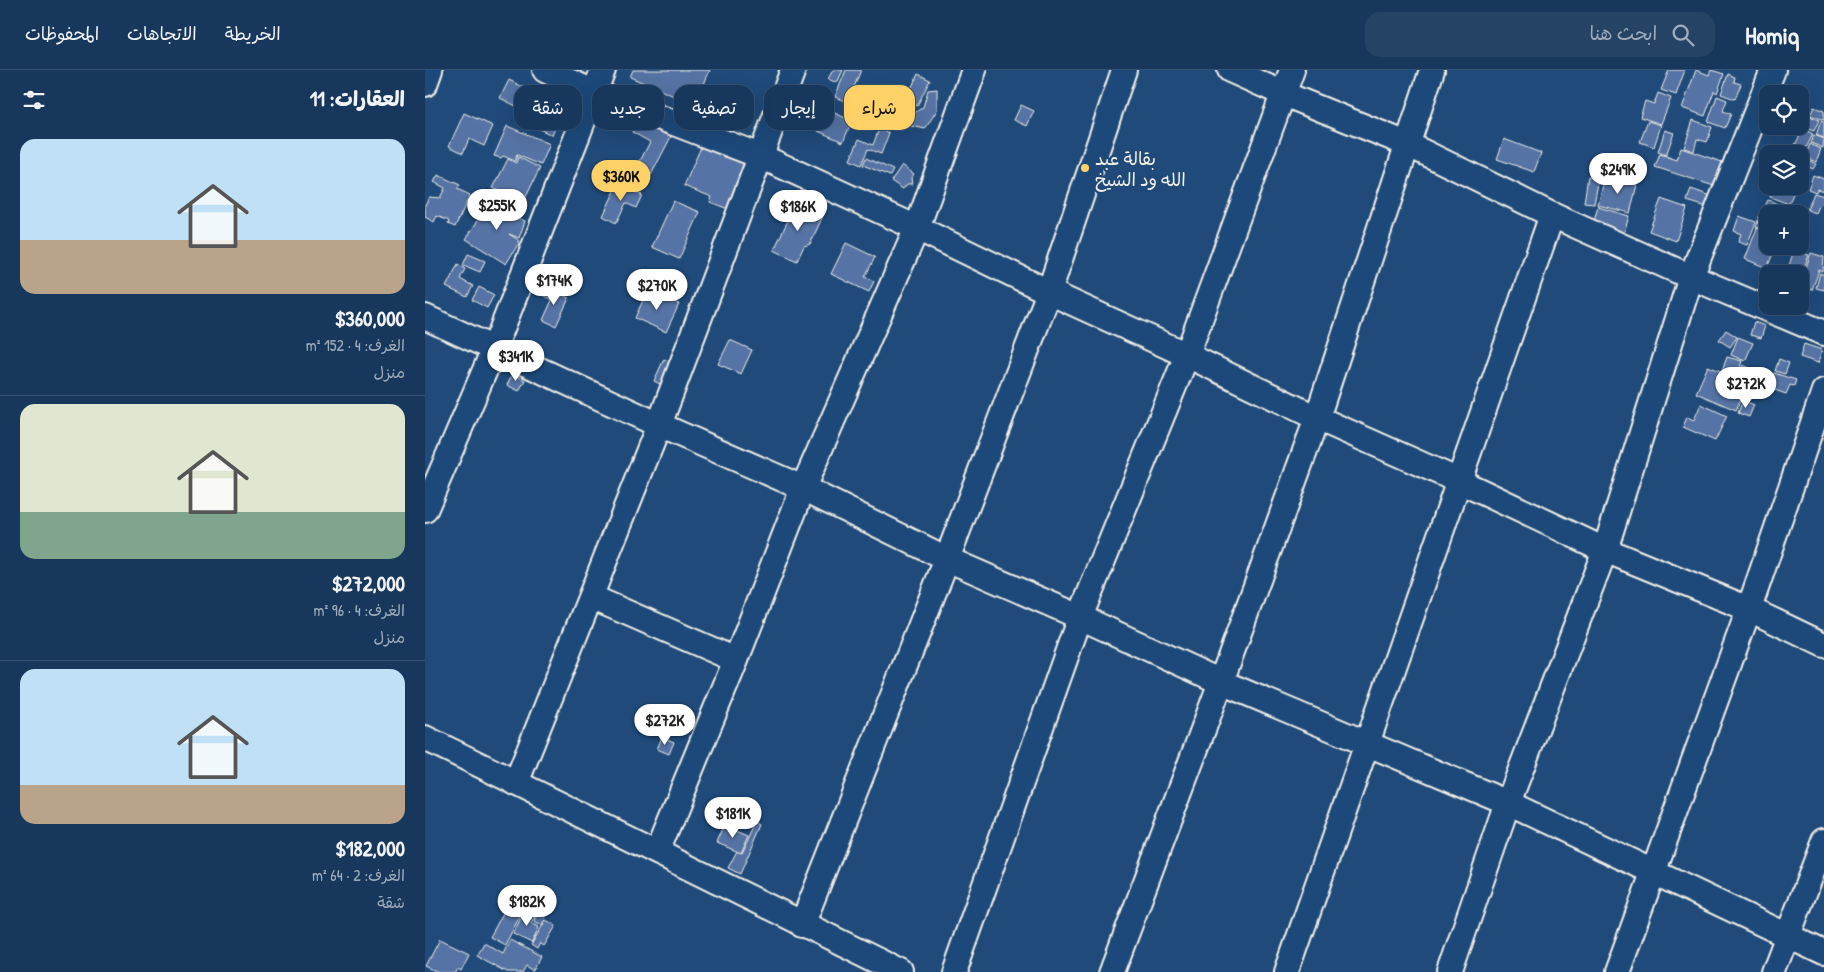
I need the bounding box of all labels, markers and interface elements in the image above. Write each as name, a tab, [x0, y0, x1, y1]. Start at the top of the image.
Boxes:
search box	[1365, 12, 1715, 57]
text: Homiq	[1745, 19, 1799, 51]
text: ابحث هنا	[1589, 20, 1657, 46]
text: المحفوظات	[25, 21, 99, 46]
text: الاتجاهات	[127, 21, 197, 46]
text: الخريطة	[225, 21, 281, 46]
icon: search	[1669, 21, 1697, 49]
text: العقارات: 11	[310, 84, 405, 113]
chip: شقة	[514, 85, 582, 130]
chip: جديد	[592, 85, 664, 130]
chip: تصفية	[674, 85, 754, 130]
chip: إيجار	[764, 85, 834, 130]
chip: شراء	[844, 85, 915, 130]
map controls	[1759, 85, 1809, 315]
button: locate	[1759, 85, 1809, 135]
icon: filters	[20, 86, 48, 114]
button: layers	[1759, 145, 1809, 195]
place label: بقالة عبد الله ود الشيخ	[1095, 146, 1186, 192]
pin: $249K	[1583, 152, 1653, 195]
text: $249K	[1600, 158, 1636, 180]
pin: $360K	[586, 160, 656, 202]
marker: بقالة عبد الله ود الشيخ	[1079, 162, 1091, 174]
text: $360K	[602, 165, 640, 187]
icon: home	[168, 171, 258, 261]
pin: $255K	[462, 189, 532, 231]
pin: $186K	[763, 190, 833, 232]
text: $255K	[478, 194, 516, 216]
text: $186K	[780, 195, 816, 217]
button: +	[1759, 205, 1809, 255]
pin: $174K	[519, 264, 589, 306]
button: −	[1759, 265, 1809, 315]
pin: $270K	[622, 268, 692, 311]
text: $174K	[536, 269, 572, 291]
text: $270K	[637, 274, 677, 296]
text: $360,000	[335, 304, 405, 333]
text: الغرف: 4 · 152 m²	[306, 334, 405, 356]
pin: $341K	[481, 340, 551, 382]
text: $341K	[498, 345, 534, 367]
text: منزل	[373, 361, 405, 383]
pin: $272K	[1711, 366, 1781, 409]
text: $272K	[1726, 372, 1766, 394]
icon: home	[168, 437, 258, 527]
text: $272,000	[332, 569, 405, 598]
text: الغرف: 4 · 96 m²	[314, 599, 405, 621]
text: منزل	[373, 626, 405, 648]
icon: home	[168, 702, 258, 792]
pin: $272K	[630, 704, 700, 746]
text: $272K	[645, 709, 685, 731]
pin: $181K	[698, 796, 768, 839]
text: $181K	[715, 802, 751, 824]
text: $182,000	[335, 834, 405, 863]
text: الغرف: 2 · 64 m²	[312, 864, 405, 886]
pin: $182K	[492, 884, 562, 927]
text: $182K	[509, 890, 545, 912]
text: شقة	[377, 891, 405, 913]

